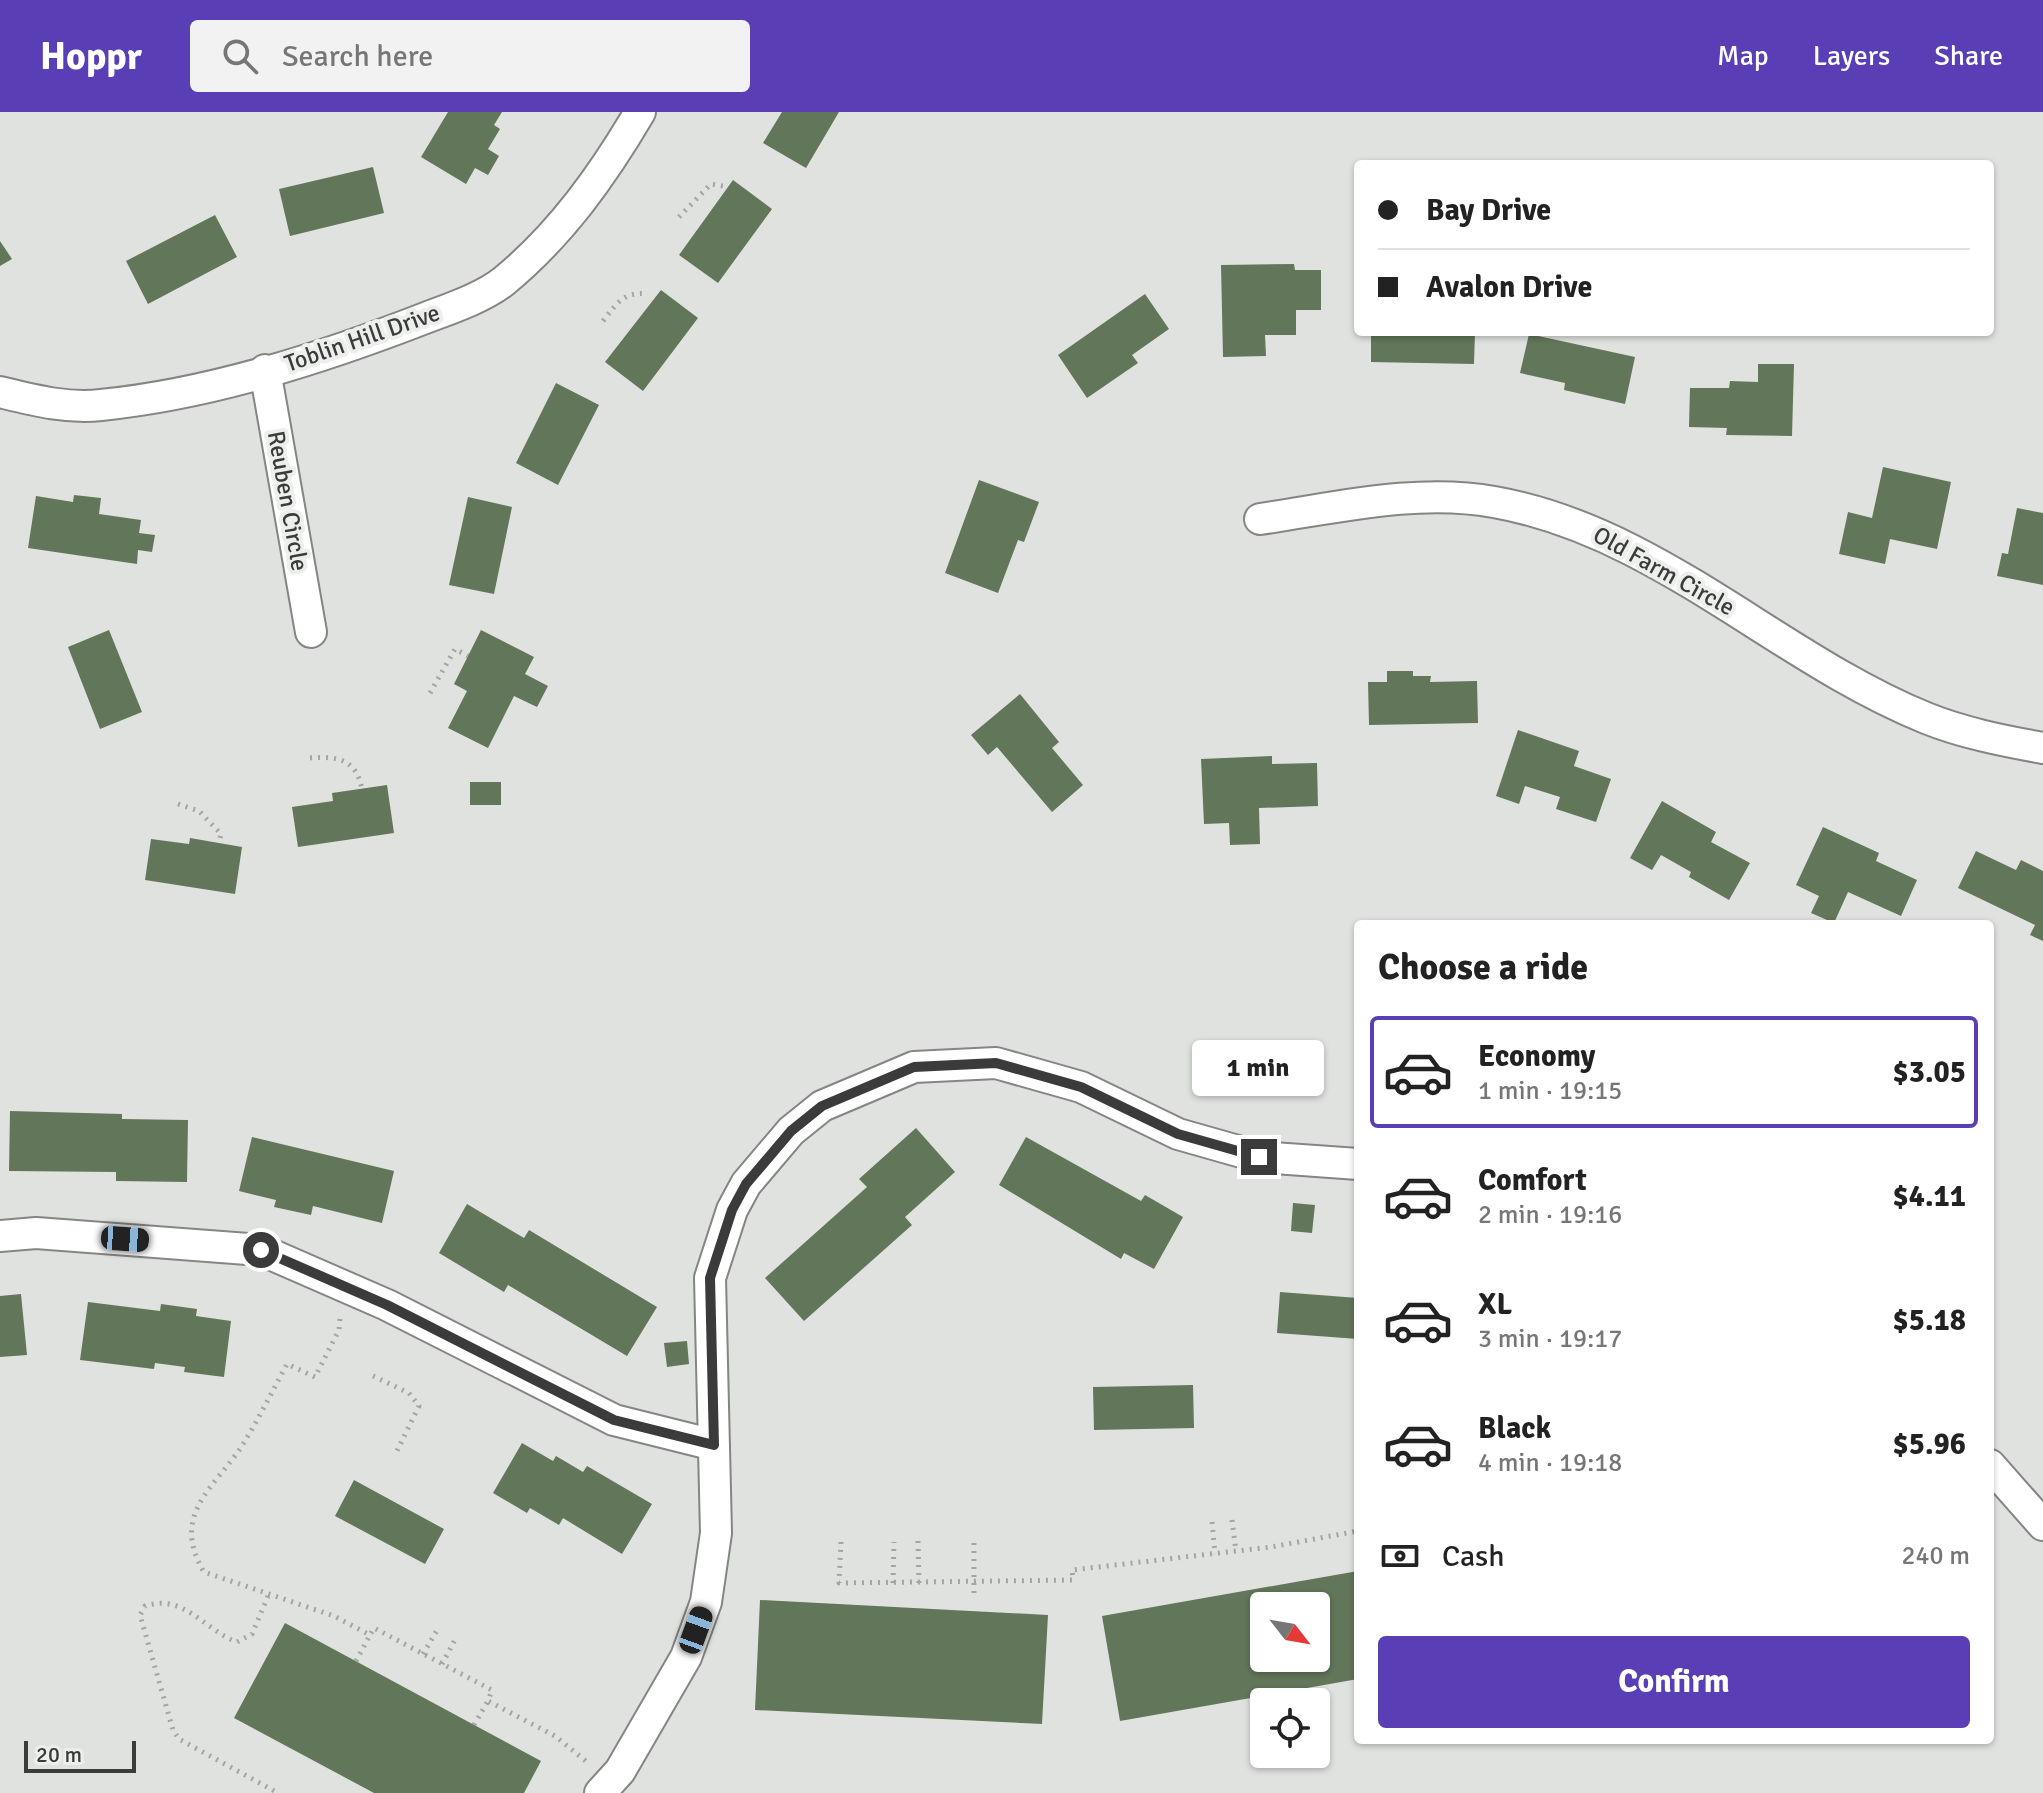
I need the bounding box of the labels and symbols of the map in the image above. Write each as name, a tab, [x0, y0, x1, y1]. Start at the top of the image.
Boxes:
street label: Toblin Hill Drive	[280, 297, 444, 379]
street label: Reuben Circle	[261, 429, 315, 573]
street label: Old Farm Circle	[1588, 520, 1740, 622]
callout: 1 min	[1193, 1041, 1325, 1097]
route end	[1241, 1139, 1277, 1175]
car	[100, 1225, 150, 1253]
route start	[243, 1232, 279, 1268]
north arrow	[1250, 1592, 1330, 1672]
car	[677, 1603, 715, 1657]
scale bar	[24, 1737, 136, 1773]

